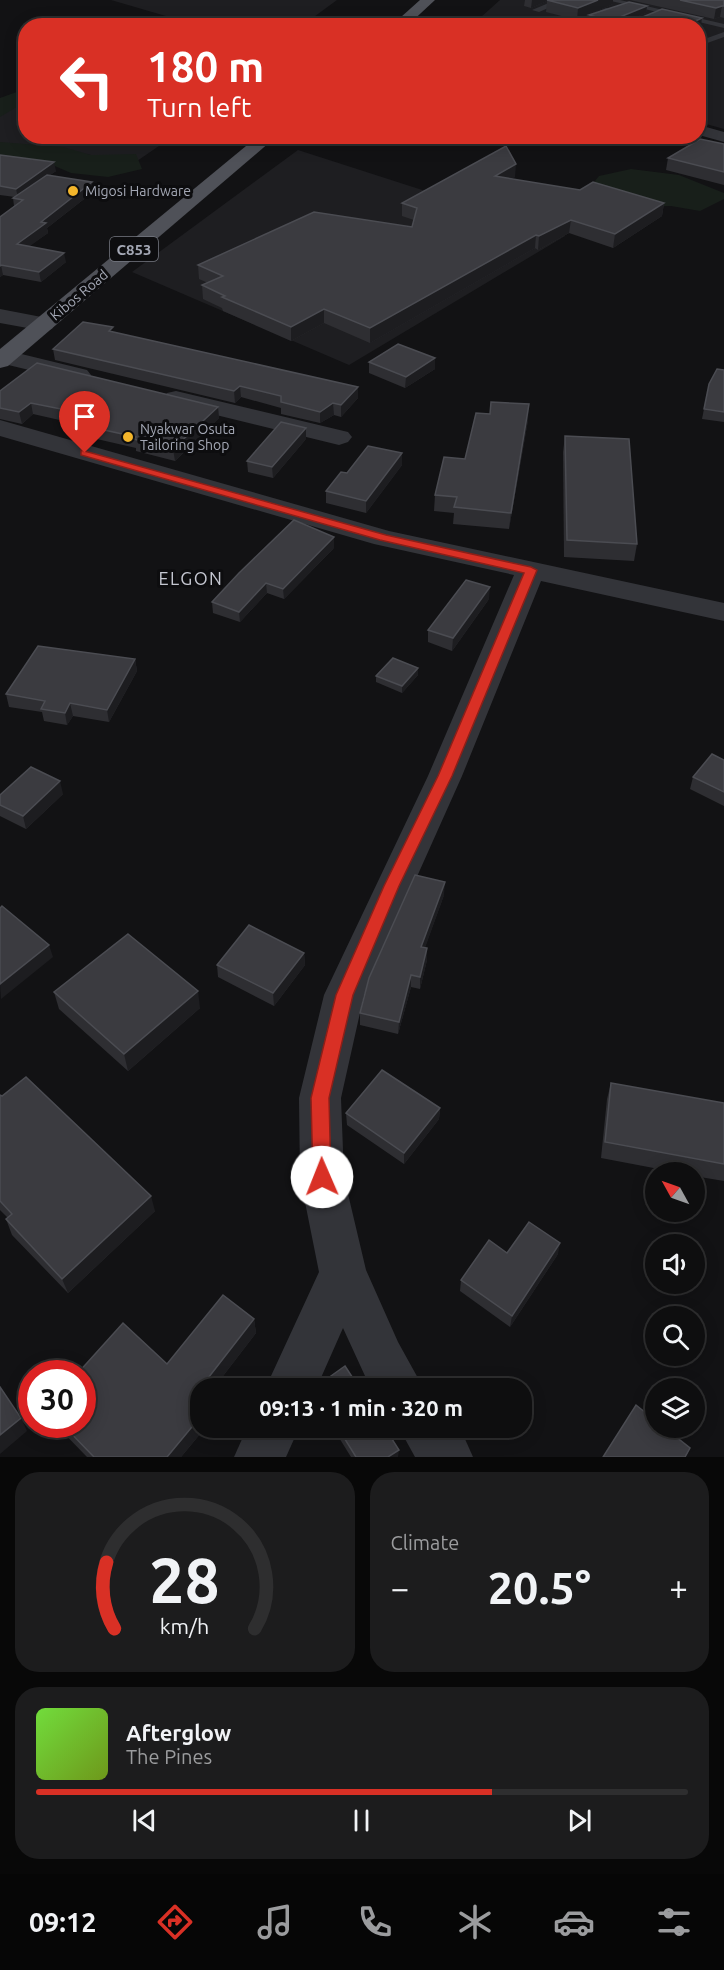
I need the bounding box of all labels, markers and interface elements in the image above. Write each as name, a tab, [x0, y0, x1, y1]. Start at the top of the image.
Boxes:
icon: left	[48, 42, 126, 120]
text: 180 m	[147, 43, 264, 90]
text: Turn left	[147, 92, 251, 122]
place label: Migosi Hardware	[85, 183, 191, 199]
marker: Migosi Hardware	[66, 184, 80, 198]
road number: C853	[110, 237, 158, 261]
street label: Kibos Road	[47, 266, 111, 324]
pin	[59, 391, 110, 453]
icon: arrive	[68, 400, 101, 433]
place label: Nyakwar Osuta Tailoring Shop	[140, 421, 235, 453]
marker: Nyakwar Osuta Tailoring Shop	[121, 430, 135, 444]
district label: ELGON	[159, 568, 223, 588]
position arrow	[290, 1145, 354, 1209]
north arrow	[645, 1162, 705, 1222]
map controls	[645, 1162, 705, 1438]
button: sound	[645, 1234, 705, 1294]
button: search	[645, 1306, 705, 1366]
speed limit sign: 30	[18, 1360, 96, 1438]
button: layers	[645, 1378, 705, 1438]
text: 09:13 · 1 min · 320 m	[259, 1395, 463, 1420]
text: Climate	[391, 1531, 459, 1554]
text: 28	[150, 1545, 220, 1615]
text: 20.5°	[488, 1562, 591, 1613]
text: −	[391, 1569, 409, 1606]
text: +	[669, 1569, 688, 1606]
text: km/h	[160, 1614, 209, 1638]
text: Afterglow	[126, 1720, 231, 1745]
text: The Pines	[126, 1745, 212, 1768]
icon: previous	[128, 1804, 161, 1837]
icon: pause	[345, 1804, 378, 1837]
icon: next	[563, 1804, 596, 1837]
icon: directions	[154, 1901, 196, 1943]
icon: music	[254, 1901, 296, 1943]
icon: phone	[354, 1901, 396, 1943]
icon: climate	[454, 1901, 496, 1943]
icon: car	[553, 1901, 595, 1943]
icon: filters	[653, 1901, 695, 1943]
text: 09:12	[29, 1907, 96, 1937]

